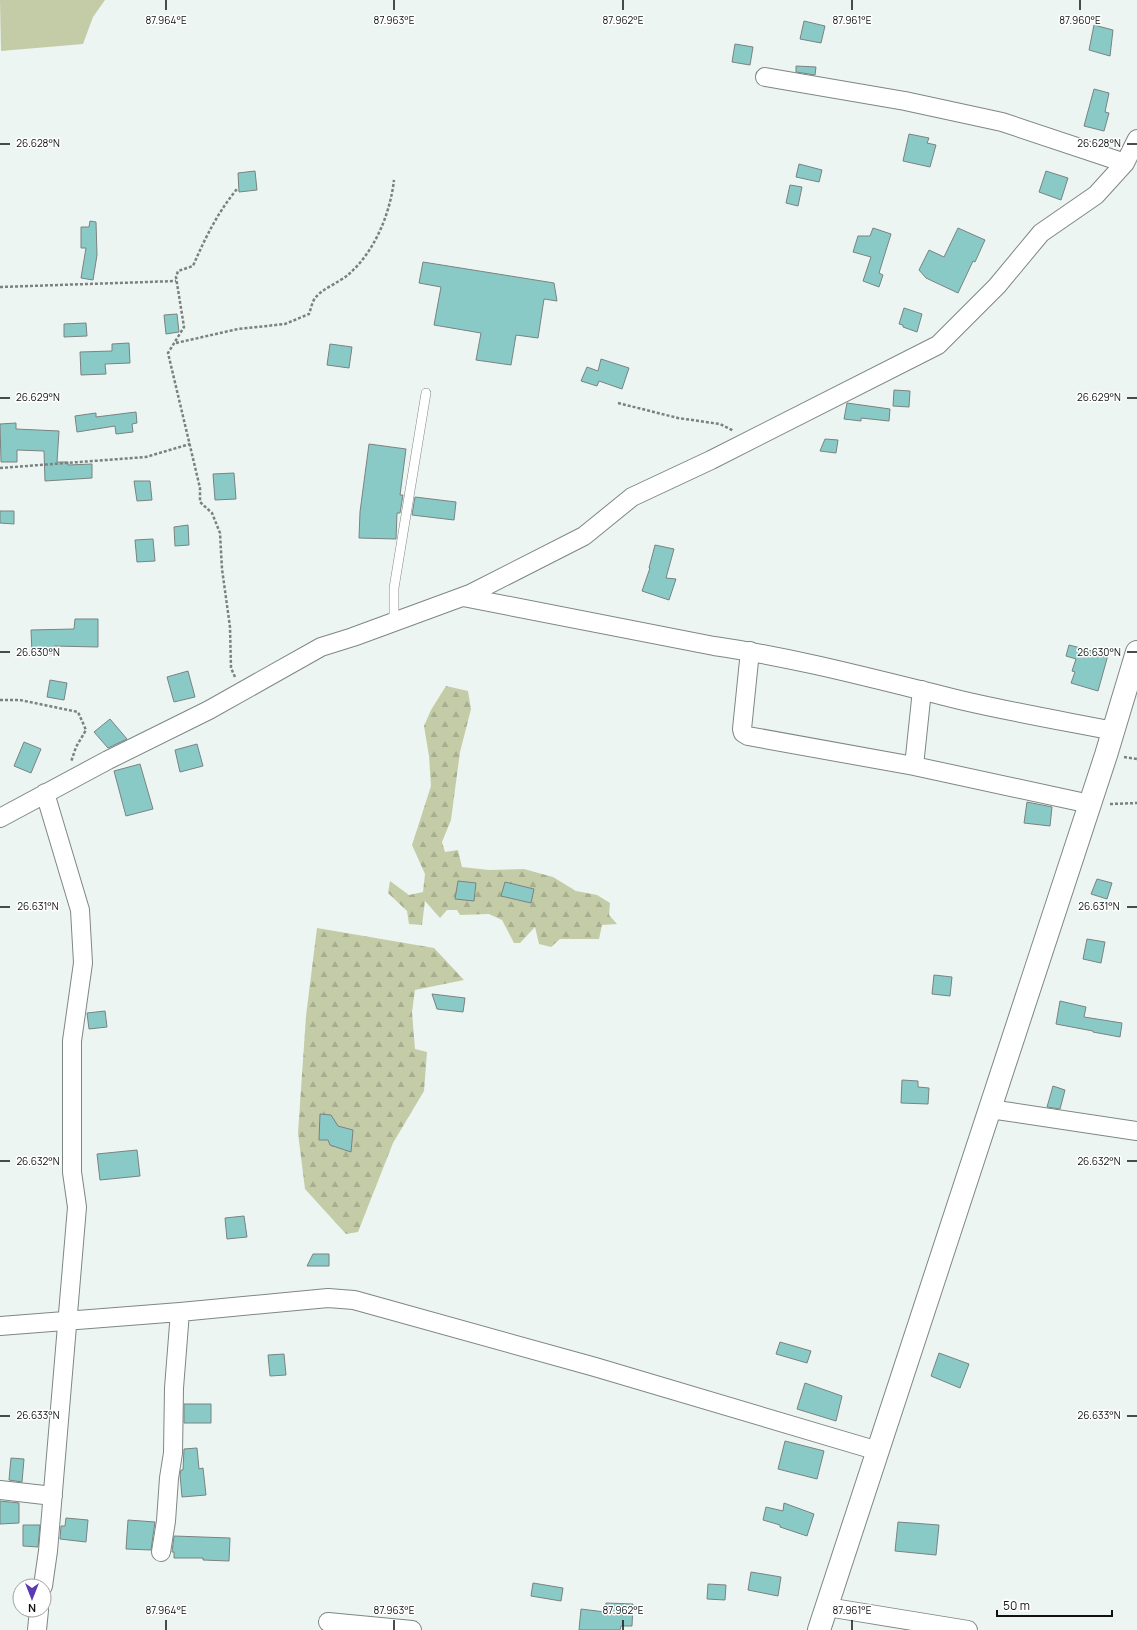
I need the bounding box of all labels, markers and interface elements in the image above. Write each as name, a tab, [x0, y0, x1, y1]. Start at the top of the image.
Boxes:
text: 87.964°E	[145, 13, 187, 27]
text: 87.963°E	[374, 13, 415, 27]
text: 87.962°E	[602, 13, 644, 27]
text: 87.961°E	[832, 13, 872, 27]
text: 87.960°E	[1059, 13, 1101, 27]
text: 26.628°N	[16, 136, 60, 150]
text: 26.628°N	[1077, 136, 1121, 150]
text: 26.629°N	[16, 390, 60, 404]
text: 26.629°N	[1077, 390, 1121, 404]
text: 26.630°N	[16, 645, 60, 659]
text: 26.630°N	[1077, 645, 1121, 659]
text: 26.631°N	[17, 899, 59, 913]
text: 26.631°N	[1078, 899, 1120, 913]
text: 26.632°N	[16, 1154, 60, 1168]
text: 26.632°N	[1077, 1154, 1121, 1168]
text: 26.633°N	[16, 1408, 60, 1422]
text: 26.633°N	[1077, 1408, 1121, 1422]
north arrow	[12, 1578, 52, 1618]
scale bar	[997, 1592, 1112, 1618]
text: 50 m	[1003, 1597, 1030, 1614]
text: N	[28, 1601, 36, 1616]
text: 87.964°E	[145, 1603, 187, 1617]
text: 87.963°E	[374, 1603, 415, 1617]
text: 87.962°E	[602, 1603, 644, 1617]
text: 87.961°E	[832, 1603, 872, 1617]

